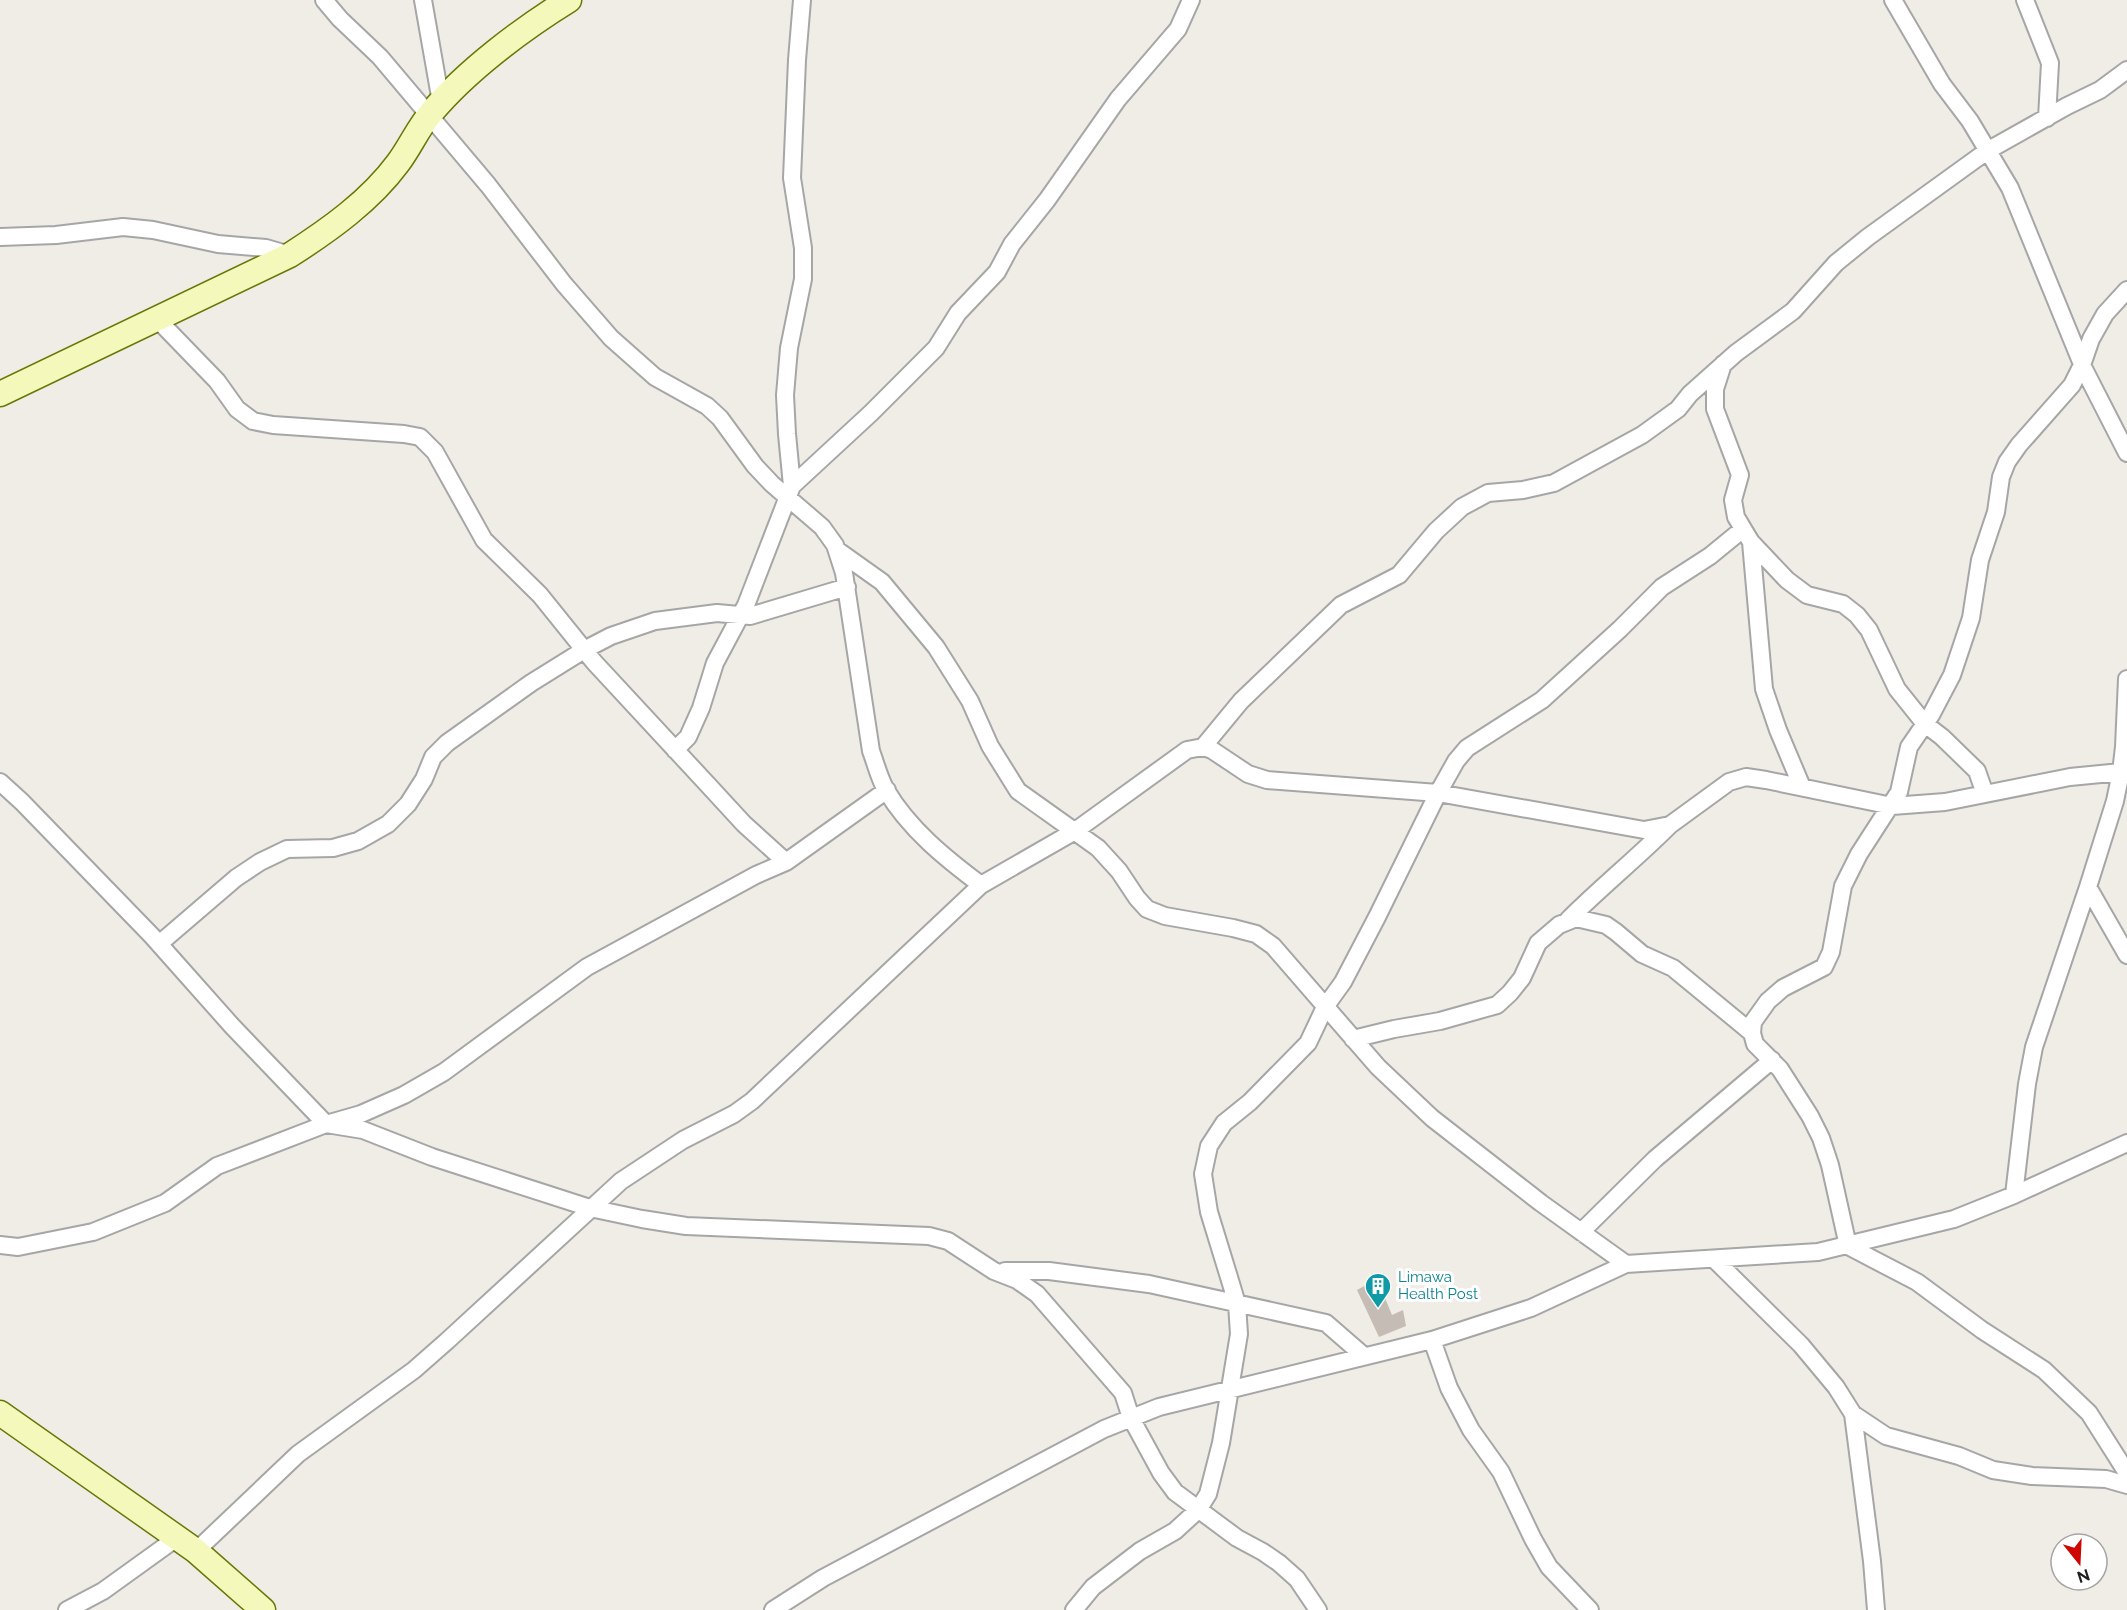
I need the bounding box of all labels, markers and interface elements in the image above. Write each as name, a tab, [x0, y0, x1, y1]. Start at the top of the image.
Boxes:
place label: Limawa Health Post	[1398, 1268, 1478, 1303]
building icon: Limawa Health Post	[1363, 1271, 1393, 1309]
north arrow	[2049, 1532, 2109, 1592]
text: N	[2075, 1565, 2092, 1587]

